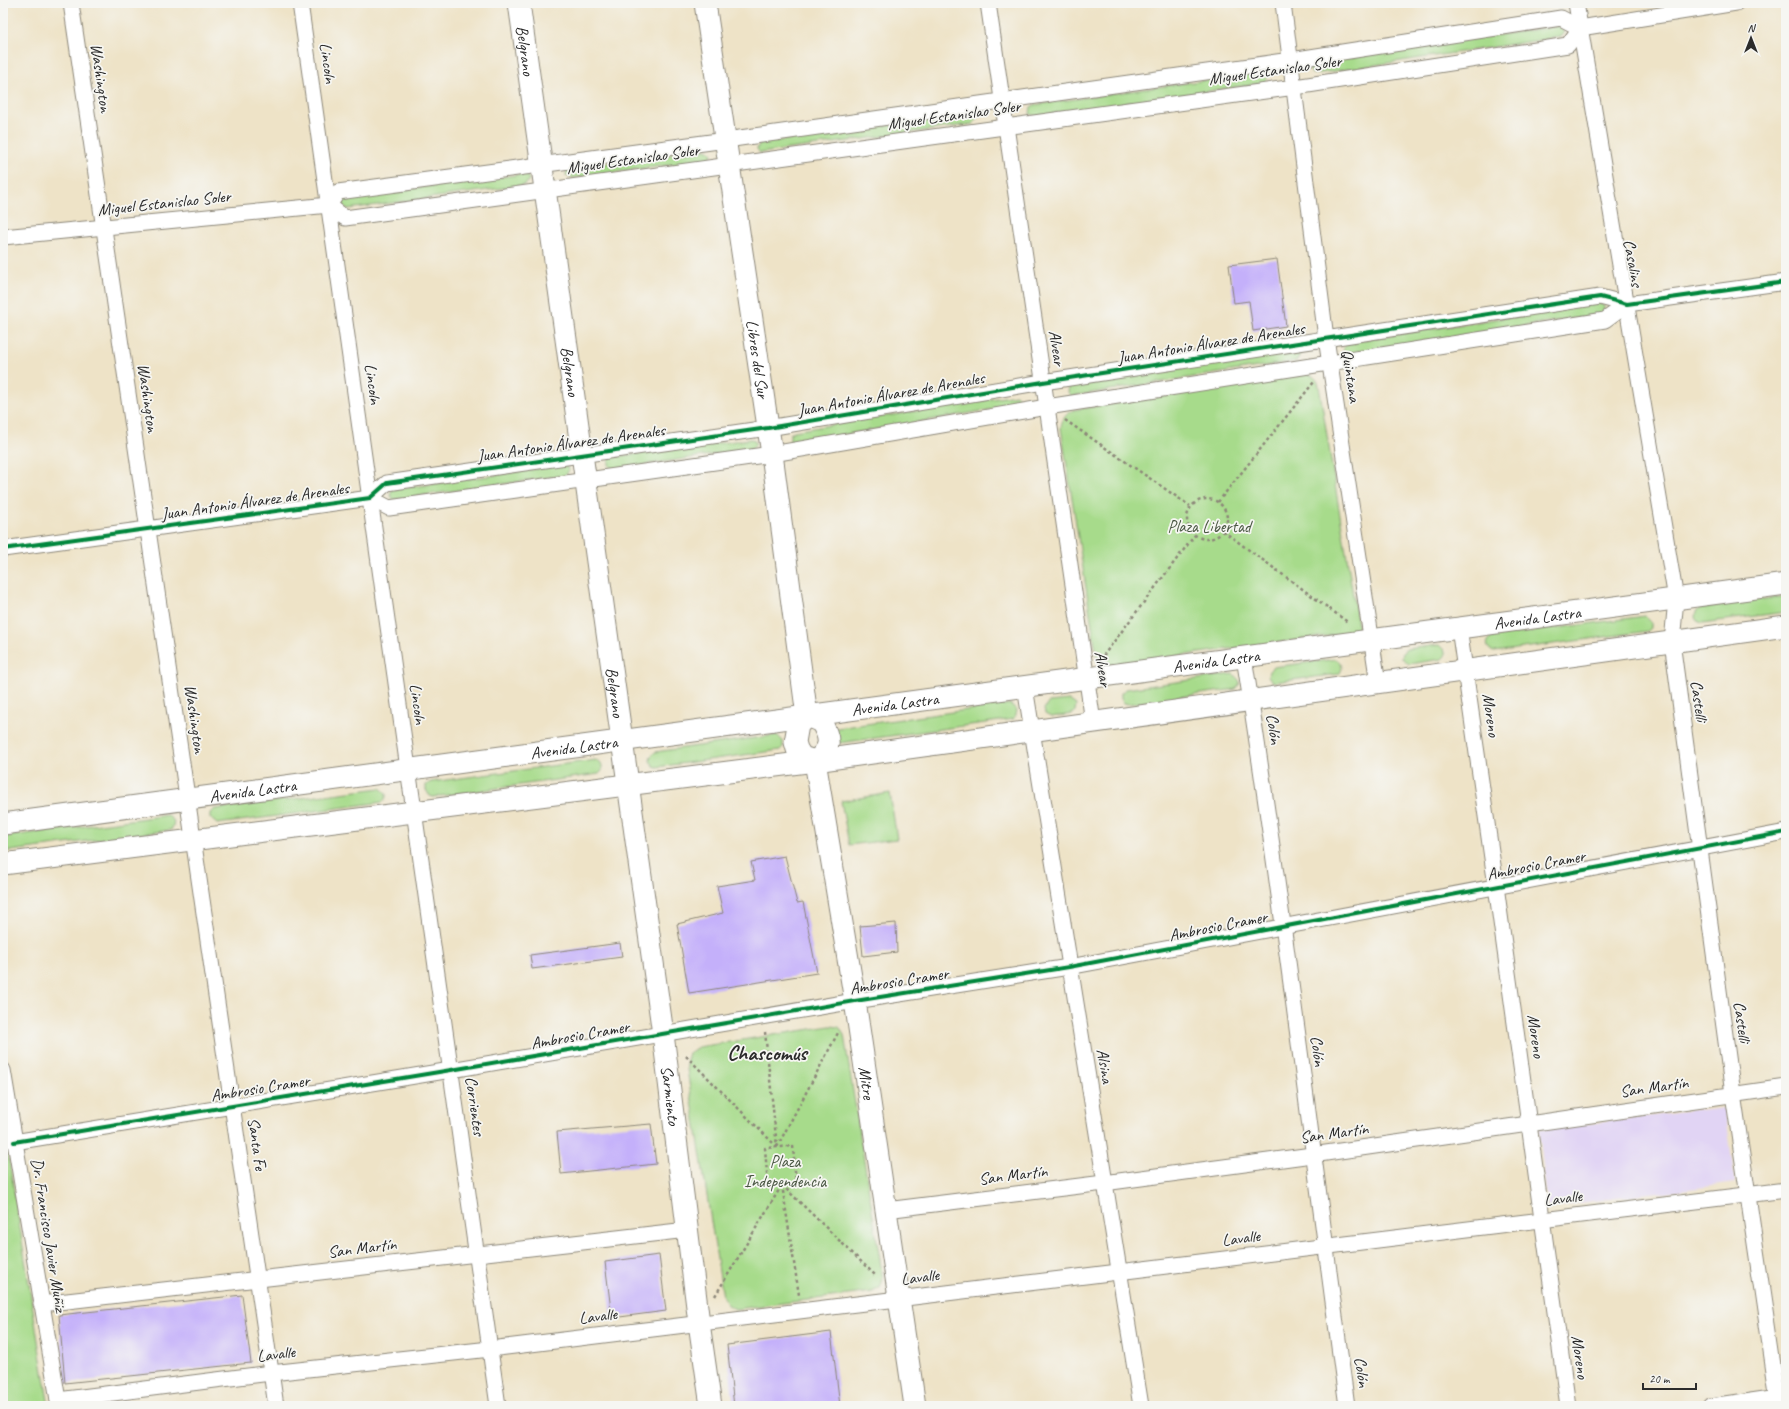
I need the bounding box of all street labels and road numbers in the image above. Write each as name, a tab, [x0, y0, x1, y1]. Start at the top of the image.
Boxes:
street label: Belgrano	[512, 24, 540, 78]
street label: Lincoln	[315, 41, 341, 86]
street label: Washington	[86, 42, 116, 115]
street label: Miguel Estanislao Soler	[1207, 50, 1344, 90]
street label: Miguel Estanislao Soler	[886, 95, 1023, 135]
street label: Miguel Estanislao Soler	[565, 139, 702, 179]
street label: Miguel Estanislao Soler	[96, 185, 233, 220]
street label: Casalins	[1619, 238, 1648, 290]
street label: Juan Antonio Álvarez de Arenales	[1115, 316, 1308, 368]
street label: Libres del Sur	[742, 318, 774, 402]
street label: Alvear	[1044, 329, 1070, 369]
street label: Belgrano	[557, 345, 584, 399]
street label: Quintana	[1336, 348, 1366, 406]
street label: Washington	[133, 362, 163, 435]
street label: Lincoln	[360, 362, 386, 407]
street label: Juan Antonio Álvarez de Arenales	[795, 366, 988, 421]
street label: Juan Antonio Álvarez de Arenales	[475, 418, 668, 467]
street label: Juan Antonio Álvarez de Arenales	[159, 476, 352, 525]
street label: Avenida Lastra	[1492, 601, 1583, 634]
street label: Avenida Lastra	[1171, 644, 1262, 677]
street label: Alvear	[1090, 650, 1116, 690]
street label: Belgrano	[601, 666, 629, 720]
street label: Castelli	[1686, 679, 1713, 726]
street label: Lincoln	[405, 682, 431, 727]
street label: Washington	[180, 683, 210, 756]
street label: Avenida Lastra	[850, 688, 941, 720]
street label: Moreno	[1478, 692, 1505, 739]
street label: Colón	[1261, 712, 1287, 747]
street label: Avenida Lastra	[529, 731, 620, 763]
street label: Avenida Lastra	[208, 774, 299, 807]
street label: Ambrosio Cramer	[1485, 845, 1589, 885]
street label: Ambrosio Cramer	[1167, 906, 1271, 946]
street label: Ambrosio Cramer	[848, 963, 952, 999]
street label: Castelli	[1729, 1000, 1756, 1047]
street label: Moreno	[1523, 1013, 1550, 1060]
street label: Ambrosio Cramer	[529, 1016, 633, 1054]
street label: Colón	[1306, 1035, 1330, 1069]
street label: Alsina	[1092, 1047, 1118, 1086]
street label: Sarmiento	[657, 1064, 685, 1128]
street label: Mitre	[854, 1065, 880, 1102]
street label: Ambrosio Cramer	[209, 1070, 313, 1106]
street label: San Martín	[1618, 1072, 1691, 1102]
street label: Corrientes	[460, 1075, 490, 1138]
street label: Santa Fe	[243, 1116, 271, 1173]
street label: San Martín	[1298, 1118, 1371, 1148]
street label: Dr. Francisco Javier Muñiz	[26, 1157, 72, 1315]
street label: San Martín	[978, 1160, 1050, 1190]
street label: Lavalle	[1543, 1185, 1585, 1211]
street label: Lavalle	[1221, 1225, 1263, 1251]
street label: San Martín	[327, 1233, 399, 1263]
street label: Lavalle	[900, 1264, 942, 1290]
street label: Lavalle	[578, 1303, 620, 1329]
street label: Moreno	[1567, 1334, 1594, 1381]
street label: Lavalle	[256, 1341, 298, 1367]
street label: Colón	[1349, 1355, 1375, 1390]

